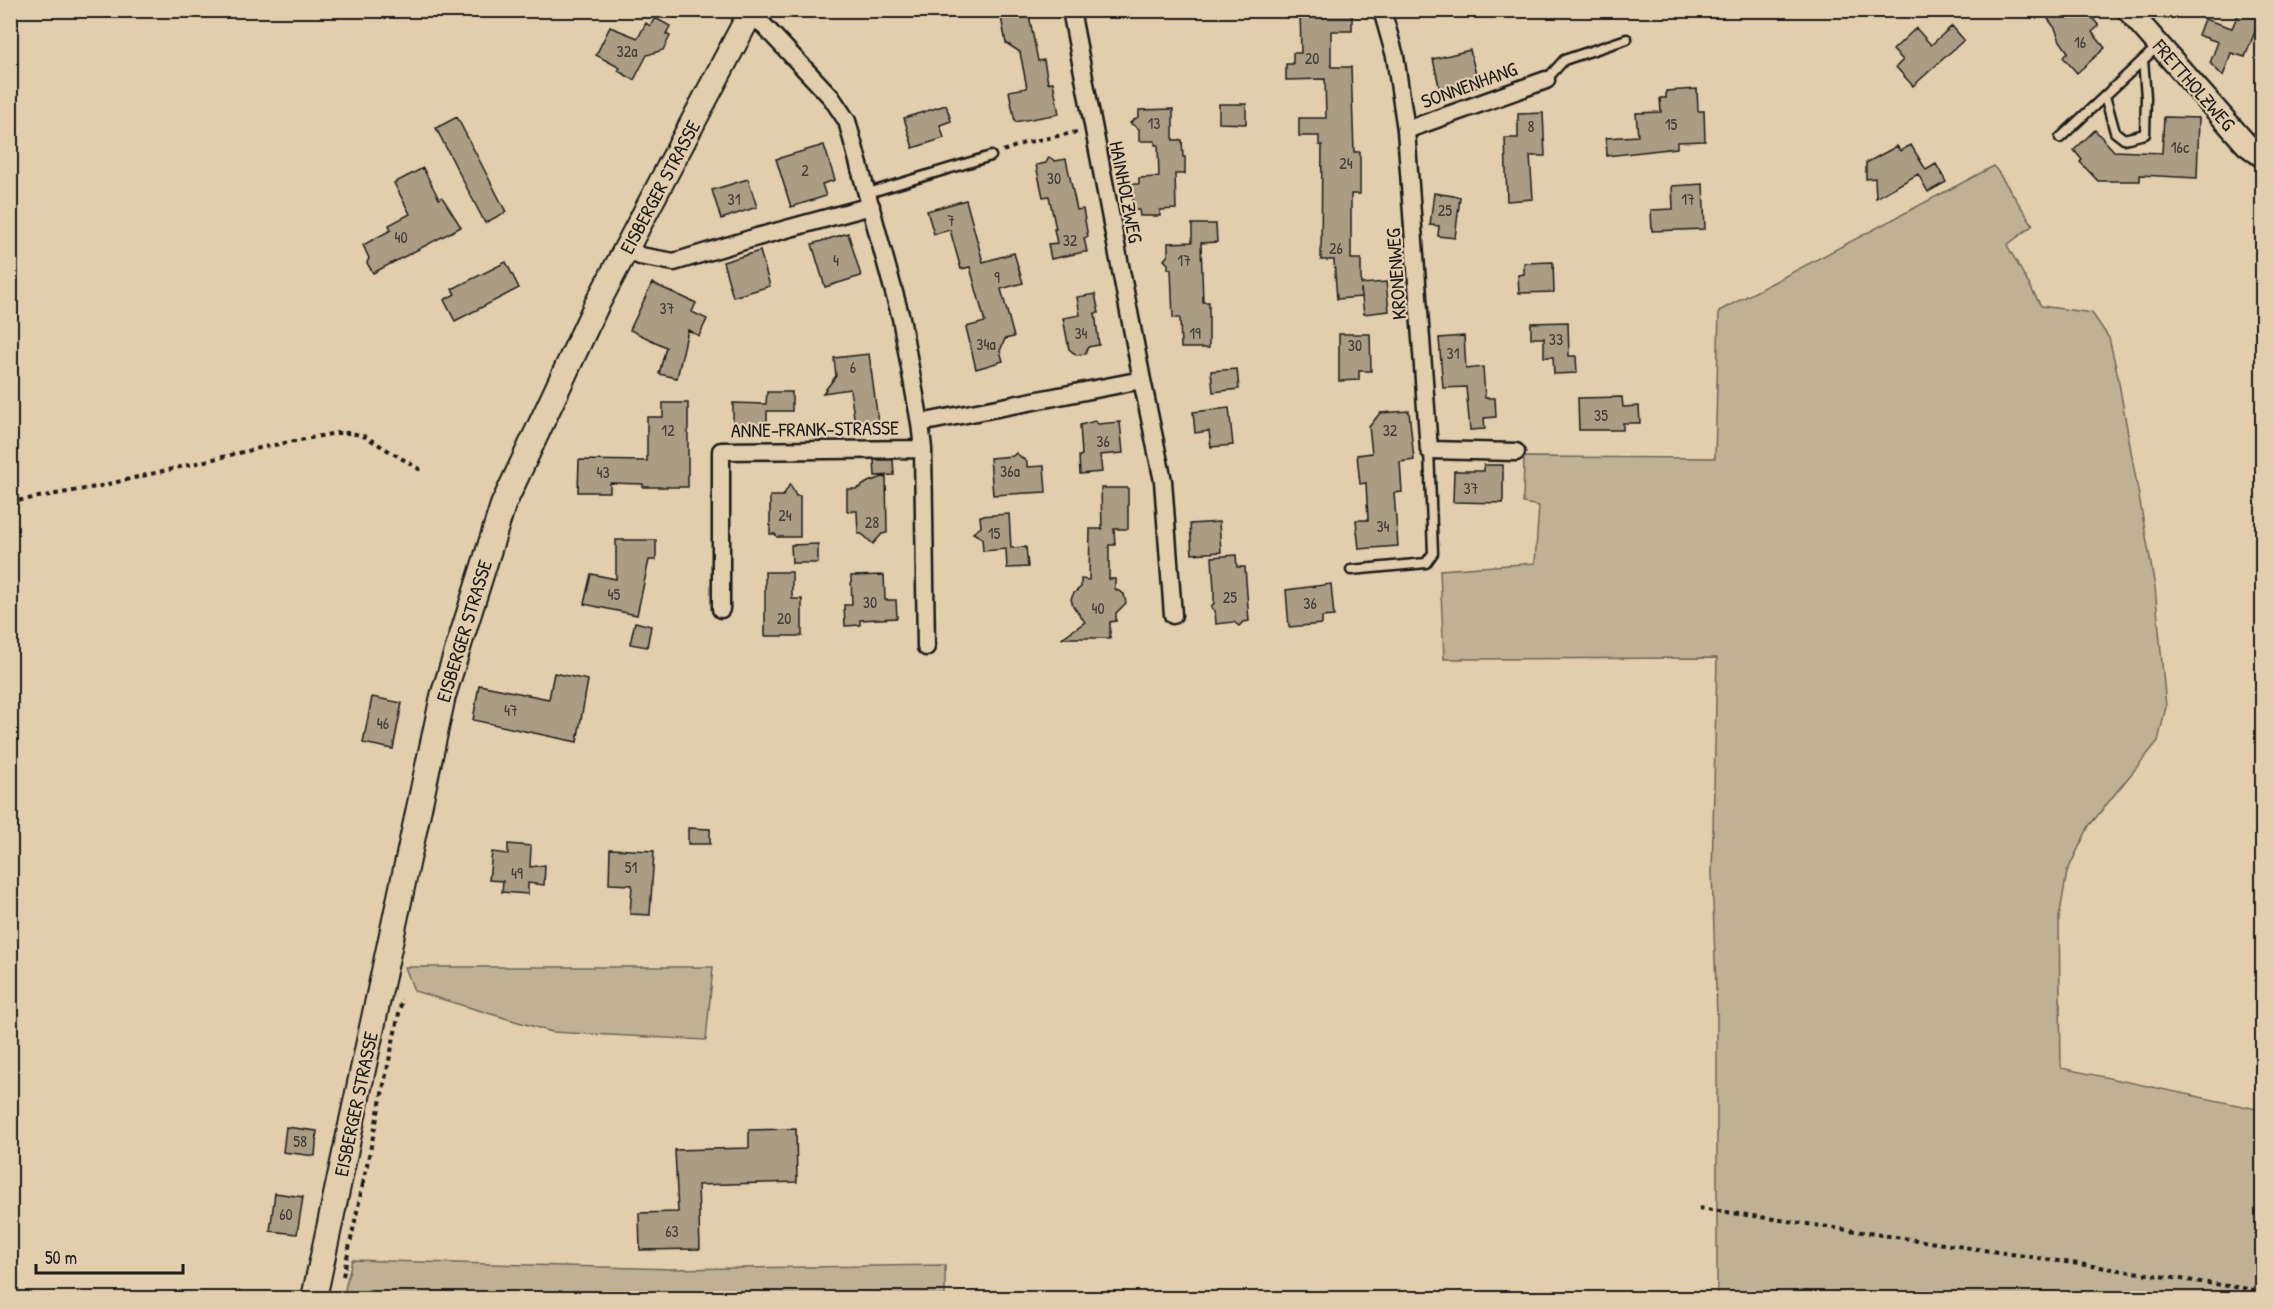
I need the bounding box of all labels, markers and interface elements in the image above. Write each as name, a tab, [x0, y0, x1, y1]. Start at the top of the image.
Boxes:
house number: 16	[2074, 31, 2086, 53]
street label: FRETTHOLZWEG	[2146, 32, 2242, 136]
house number: 32a	[617, 40, 637, 62]
house number: 20	[1305, 47, 1319, 69]
street label: SONNENHANG	[1417, 55, 1521, 114]
house number: 13	[1148, 112, 1160, 134]
house number: 15	[1665, 113, 1678, 135]
street label: EISBERGER STRASSE	[613, 115, 706, 258]
house number: 8	[1528, 115, 1535, 137]
house number: 16c	[2171, 136, 2190, 158]
street label: HAINHOLZWEG	[1103, 139, 1150, 246]
house number: 24	[1339, 152, 1353, 174]
house number: 2	[801, 159, 809, 181]
house number: 30	[1047, 167, 1061, 189]
house number: 31	[728, 188, 741, 210]
house number: 17	[1681, 188, 1695, 210]
house number: 25	[1438, 199, 1452, 221]
house number: 7	[947, 209, 955, 231]
house number: 40	[394, 226, 408, 248]
street label: KRONENWEG	[1379, 227, 1412, 321]
house number: 32	[1063, 229, 1078, 251]
house number: 26	[1329, 237, 1343, 259]
house number: 4	[833, 249, 839, 271]
house number: 17	[1177, 249, 1191, 271]
house number: 9	[994, 266, 1000, 288]
house number: 37	[659, 297, 675, 319]
house number: 34	[1074, 322, 1088, 344]
house number: 19	[1189, 322, 1201, 344]
house number: 33	[1549, 328, 1563, 350]
house number: 34a	[976, 333, 996, 355]
house number: 30	[1348, 334, 1362, 356]
house number: 31	[1447, 342, 1460, 364]
house number: 6	[850, 356, 856, 378]
house number: 35	[1594, 404, 1608, 426]
street label: ANNE-FRANK-STRASSE	[731, 414, 899, 443]
house number: 12	[661, 419, 675, 441]
house number: 32	[1383, 419, 1398, 441]
house number: 36	[1096, 430, 1110, 452]
house number: 36a	[1000, 460, 1020, 482]
house number: 43	[596, 461, 610, 483]
house number: 37	[1463, 477, 1479, 499]
house number: 24	[778, 504, 792, 526]
house number: 28	[865, 511, 879, 533]
house number: 34	[1376, 515, 1390, 537]
house number: 15	[988, 522, 1001, 544]
street label: EISBERGER STRASSE	[429, 556, 498, 705]
house number: 45	[608, 583, 621, 605]
house number: 25	[1223, 586, 1237, 608]
house number: 30	[863, 591, 877, 613]
house number: 36	[1303, 592, 1317, 614]
house number: 40	[1091, 597, 1105, 619]
house number: 20	[777, 607, 791, 629]
house number: 47	[504, 699, 518, 721]
house number: 46	[377, 712, 389, 734]
house number: 51	[625, 856, 637, 878]
house number: 49	[511, 862, 523, 884]
street label: EISBERGER STRASSE	[327, 1029, 384, 1179]
house number: 58	[293, 1130, 307, 1152]
house number: 60	[279, 1203, 293, 1225]
house number: 63	[665, 1220, 679, 1242]
scale bar	[36, 1237, 183, 1275]
text: 50 m	[45, 1245, 77, 1270]

